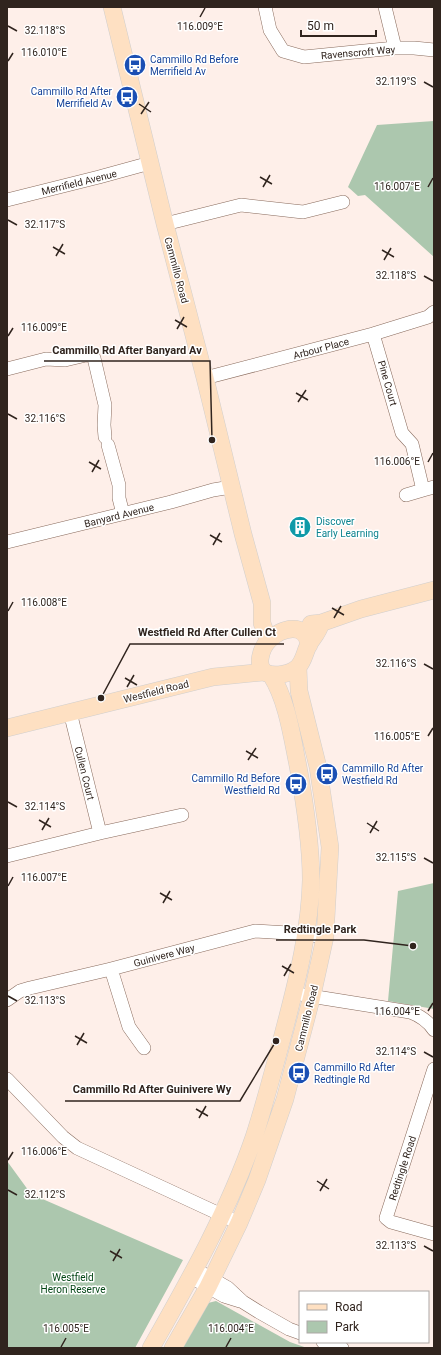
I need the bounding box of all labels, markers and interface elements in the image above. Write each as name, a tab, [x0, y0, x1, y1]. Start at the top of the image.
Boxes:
scale bar	[301, 12, 376, 38]
text: 50 m	[307, 19, 334, 33]
text: 116.009°E	[177, 21, 223, 32]
text: 32.118°S	[25, 25, 65, 36]
street label: Ravenscroft Way	[320, 44, 396, 61]
text: 116.010°E	[21, 47, 67, 58]
bus stop icon: Cammillo Rd Before Merrifield Av	[122, 52, 148, 78]
place label: Cammillo Rd Before Merrifield Av	[150, 54, 239, 77]
text: 32.119°S	[376, 76, 416, 87]
bus stop icon: Cammillo Rd After Merrifield Av	[114, 84, 140, 110]
place label: Cammillo Rd After Merrifield Av	[31, 86, 113, 109]
street label: Merrifield Avenue	[40, 168, 118, 197]
text: 116.007°E	[374, 181, 420, 192]
text: 32.117°S	[25, 219, 65, 230]
street label: Cammillo Road	[162, 236, 191, 304]
text: 32.118°S	[376, 270, 416, 281]
text: 116.009°E	[21, 322, 67, 333]
street label: Arbour Place	[292, 336, 350, 361]
callout: Cammillo Rd After Banyard Av	[44, 338, 210, 361]
text: Cammillo Rd After Banyard Av	[52, 344, 202, 357]
street label: Pine Court	[376, 359, 399, 407]
text: 32.116°S	[25, 413, 65, 424]
text: 116.006°E	[374, 456, 420, 467]
street label: Banyard Avenue	[83, 502, 155, 529]
building icon: Discover Early Learning	[287, 514, 313, 540]
place label: Discover Early Learning	[316, 516, 379, 539]
text: 116.008°E	[21, 597, 67, 608]
callout: Westfield Rd After Cullen Ct	[130, 621, 284, 644]
text: Westfield Rd After Cullen Ct	[138, 626, 276, 639]
text: 32.116°S	[376, 658, 416, 669]
street label: Westfield Road	[122, 678, 190, 705]
text: 116.005°E	[374, 731, 420, 742]
street label: Cullen Court	[73, 745, 96, 801]
bus stop icon: Cammillo Rd After Westfield Rd	[314, 761, 340, 787]
place label: Cammillo Rd After Westfield Rd	[342, 763, 424, 786]
bus stop icon: Cammillo Rd Before Westfield Rd	[283, 771, 309, 797]
place label: Cammillo Rd Before Westfield Rd	[191, 773, 280, 796]
text: 32.114°S	[25, 801, 65, 812]
text: 32.115°S	[376, 852, 416, 863]
text: 116.007°E	[21, 872, 67, 883]
callout: Redtingle Park	[276, 917, 364, 940]
text: Redtingle Park	[284, 923, 356, 936]
street label: Guinivere Way	[132, 942, 196, 969]
street label: Cammillo Road	[293, 984, 320, 1052]
text: 32.113°S	[25, 995, 65, 1006]
text: 116.004°E	[374, 1006, 420, 1017]
text: 32.114°S	[376, 1046, 416, 1057]
bus stop icon: Cammillo Rd After Redtingle Rd	[286, 1060, 312, 1086]
place label: Cammillo Rd After Redtingle Rd	[314, 1062, 396, 1085]
callout: Cammillo Rd After Guinivere Wy	[65, 1078, 240, 1101]
text: Cammillo Rd After Guinivere Wy	[73, 1083, 232, 1096]
street label: Redtingle Road	[387, 1135, 418, 1202]
text: 116.006°E	[21, 1146, 67, 1157]
text: 32.112°S	[25, 1189, 65, 1200]
text: 32.113°S	[376, 1240, 416, 1251]
park label: Westfield Heron Reserve	[41, 1272, 105, 1295]
legend	[299, 1291, 429, 1343]
text: Road	[335, 1300, 363, 1314]
text: Park	[335, 1320, 360, 1334]
text: 116.005°E	[43, 1323, 89, 1334]
text: 116.004°E	[208, 1323, 254, 1334]

